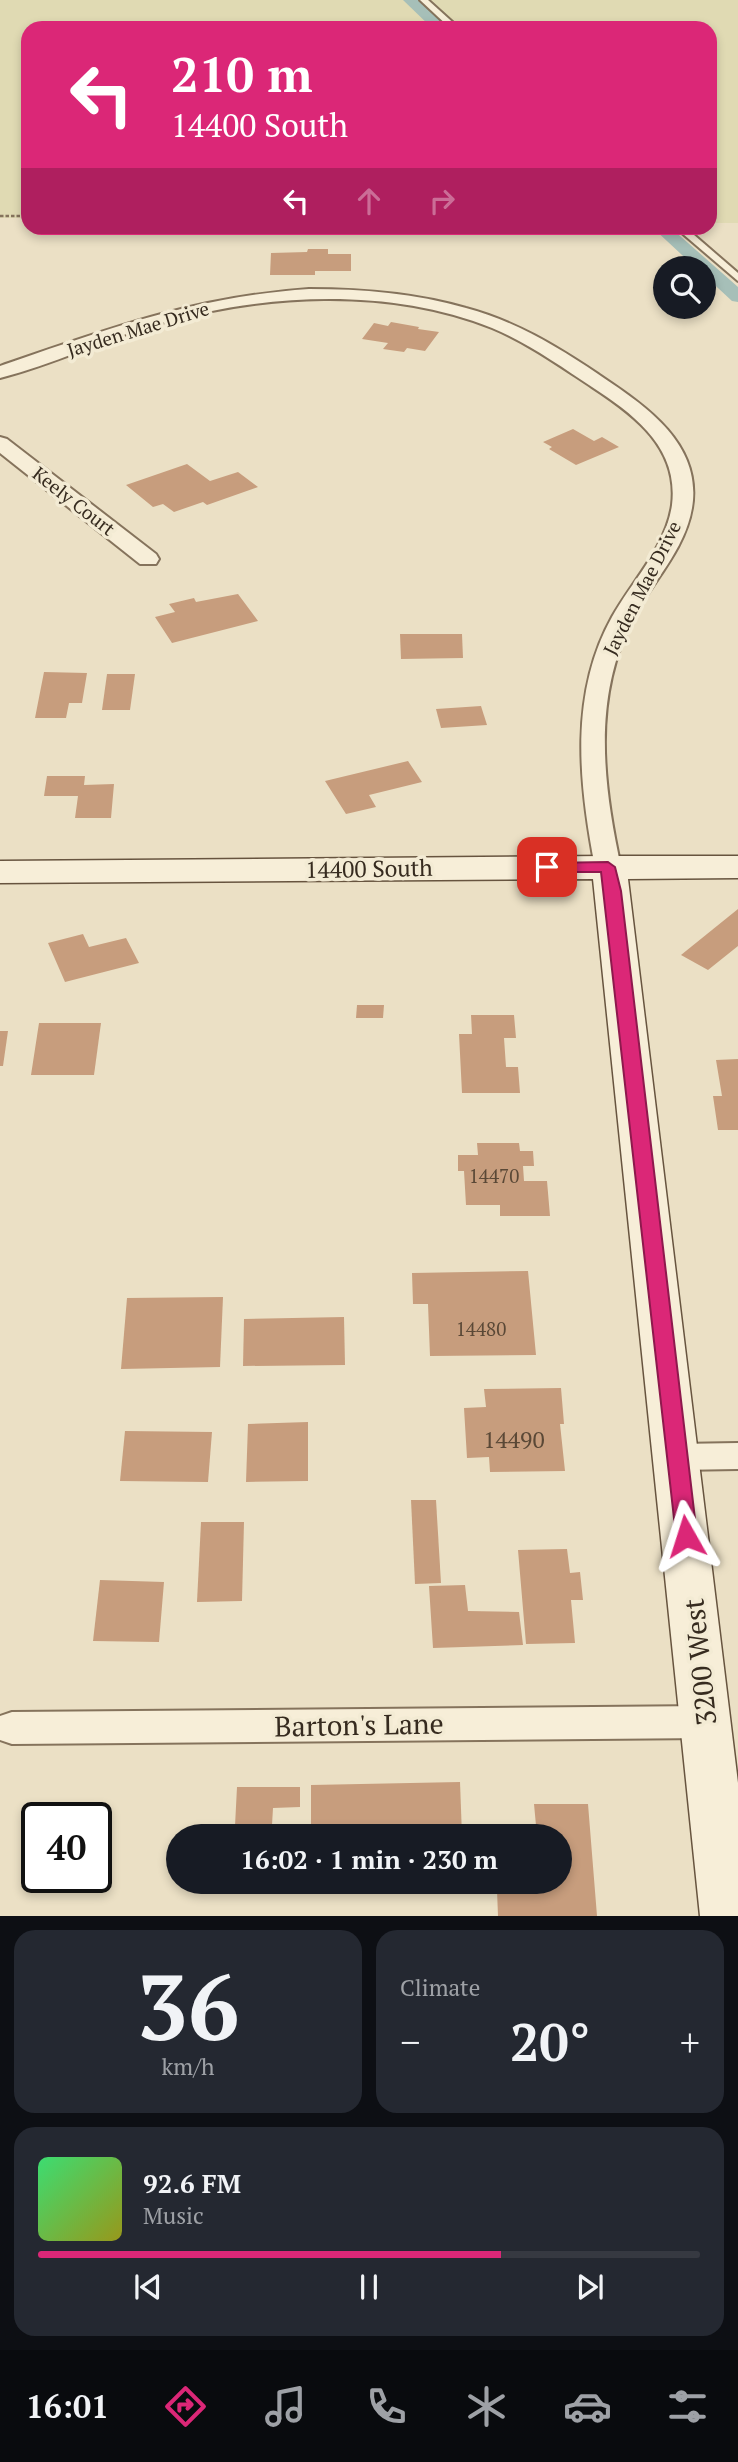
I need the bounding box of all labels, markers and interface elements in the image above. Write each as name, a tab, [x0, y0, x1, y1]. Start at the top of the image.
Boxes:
text: 210 m	[171, 41, 313, 106]
icon: left	[56, 49, 147, 140]
text: 14400 South	[171, 104, 348, 146]
icon: left	[277, 182, 315, 220]
icon: ahead	[350, 182, 388, 220]
icon: right	[423, 182, 461, 220]
map controls	[653, 256, 716, 319]
button: search	[653, 256, 716, 319]
street label: Jayden Mae Drive	[64, 295, 212, 362]
street label: Keely Court	[28, 461, 121, 541]
street label: Jayden Mae Drive	[597, 517, 686, 659]
pin	[517, 837, 577, 897]
icon: arrive	[528, 848, 566, 886]
street label: 14400 South	[305, 852, 433, 885]
house number: 14470	[469, 1163, 519, 1188]
house number: 14480	[456, 1316, 506, 1341]
house number: 14490	[483, 1424, 545, 1455]
position arrow	[649, 1499, 723, 1573]
street label: 3200 West	[674, 1596, 725, 1727]
street label: Barton's Lane	[274, 1705, 444, 1744]
speed limit sign: 40	[21, 1802, 112, 1893]
text: 16:02 · 1 min · 230 m	[240, 1842, 498, 1876]
text: 36	[137, 1945, 239, 2066]
text: Climate	[400, 1972, 480, 2003]
text: 20°	[510, 2007, 590, 2076]
text: −	[400, 2017, 420, 2067]
text: +	[680, 2017, 700, 2067]
text: km/h	[161, 2051, 215, 2082]
text: 92.6 FM	[143, 2166, 241, 2200]
text: Music	[143, 2200, 204, 2231]
icon: previous	[129, 2268, 167, 2306]
icon: pause	[350, 2268, 388, 2306]
icon: next	[571, 2268, 609, 2306]
icon: directions	[161, 2382, 210, 2431]
icon: music	[261, 2382, 310, 2431]
icon: phone	[362, 2382, 411, 2431]
icon: climate	[462, 2382, 511, 2431]
icon: car	[563, 2382, 612, 2431]
icon: filters	[663, 2382, 712, 2431]
text: 16:01	[26, 2385, 109, 2427]

